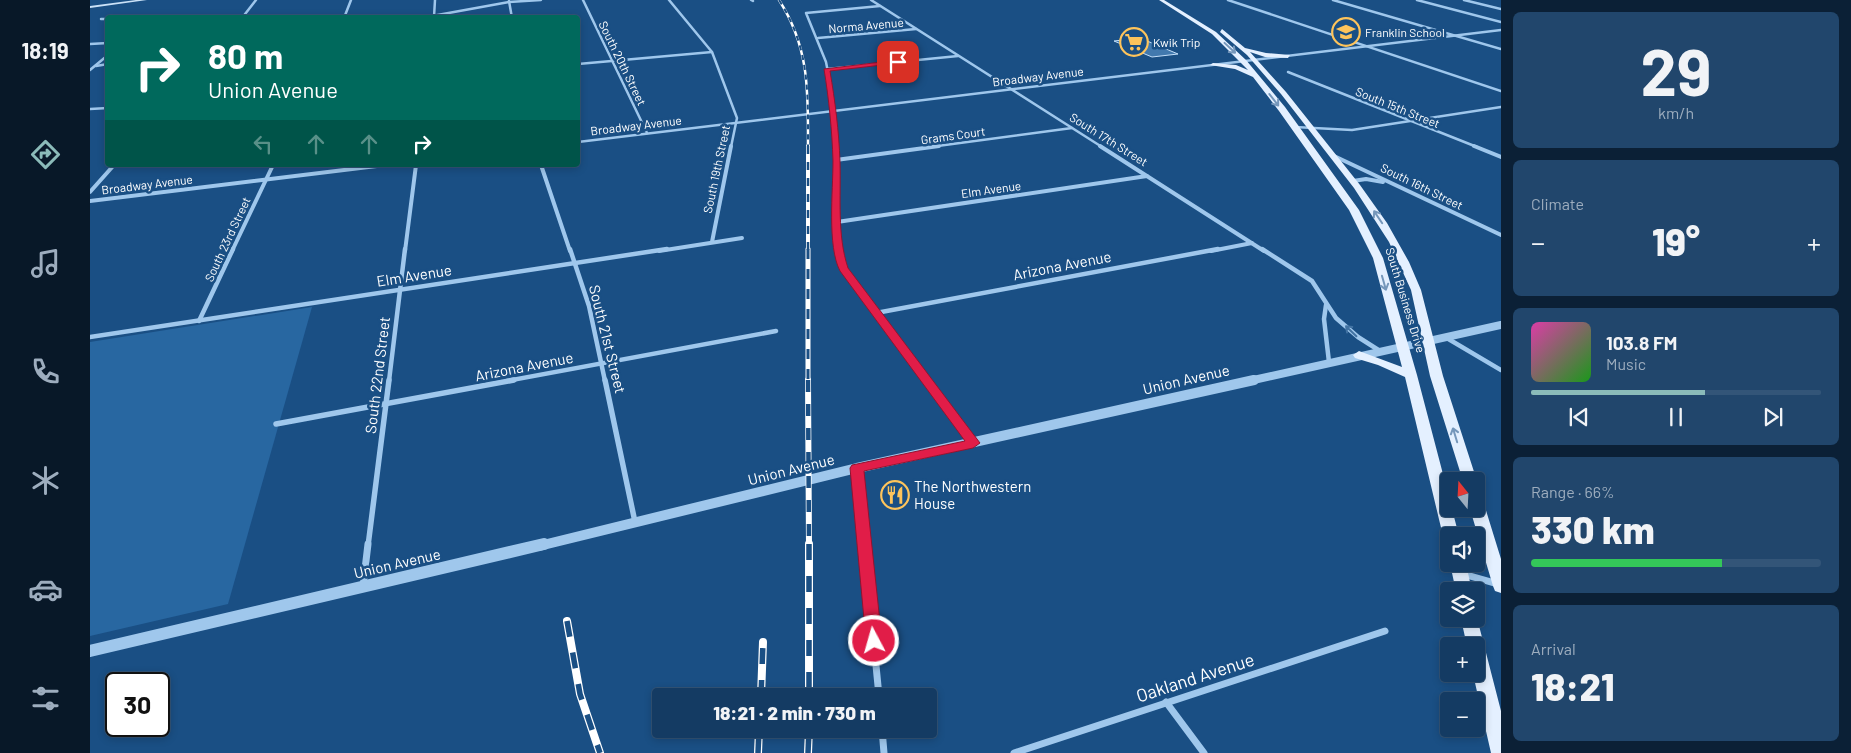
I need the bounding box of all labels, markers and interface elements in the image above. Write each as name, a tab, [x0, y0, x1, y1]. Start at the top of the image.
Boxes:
street label: Norma Avenue	[828, 15, 904, 35]
school or university icon: Franklin School	[1331, 17, 1361, 47]
street label: South 20th Street	[596, 18, 650, 108]
place label: Franklin School	[1365, 25, 1445, 39]
supermarket icon: Kwik Trip	[1119, 27, 1149, 57]
text: 29	[1641, 31, 1711, 109]
text: 80 m	[208, 34, 283, 76]
icon: right	[125, 35, 190, 100]
place label: Kwik Trip	[1153, 35, 1200, 49]
text: 18:19	[21, 37, 69, 63]
pin	[877, 41, 919, 83]
one-way arrow	[1223, 42, 1236, 54]
icon: arrive	[884, 48, 912, 76]
street label: Broadway Avenue	[992, 63, 1084, 89]
text: Union Avenue	[208, 76, 338, 102]
street label: South 15th Street	[1354, 84, 1442, 130]
one-way arrow	[1269, 93, 1280, 106]
text: km/h	[1658, 103, 1694, 122]
street label: South 17th Street	[1068, 109, 1150, 169]
street label: Broadway Avenue	[590, 112, 682, 138]
street label: South 19th Street	[700, 124, 732, 214]
street label: Grams Court	[920, 124, 986, 146]
icon: left	[249, 130, 277, 158]
icon: ahead	[302, 130, 330, 158]
icon: ahead	[355, 130, 383, 158]
icon: right	[408, 130, 436, 158]
icon: directions	[28, 137, 63, 172]
street label: South 16th Street	[1379, 160, 1465, 212]
street label: Broadway Avenue	[101, 171, 193, 197]
street label: Elm Avenue	[960, 178, 1022, 200]
street label: South 23rd Street	[201, 194, 253, 284]
text: Climate	[1531, 194, 1584, 213]
one-way arrow	[1373, 211, 1383, 225]
text: 19°	[1652, 218, 1700, 264]
text: −	[1531, 225, 1545, 259]
text: +	[1807, 225, 1821, 259]
icon: music	[28, 246, 63, 281]
street label: South Business Drive	[1383, 246, 1429, 354]
street label: Arizona Avenue	[1011, 247, 1113, 283]
street label: Elm Avenue	[375, 260, 453, 290]
one-way arrow	[1380, 274, 1390, 290]
street label: South 21st Street	[586, 283, 630, 395]
street label: South 22nd Street	[361, 315, 393, 435]
one-way arrow	[1345, 325, 1357, 337]
text: 103.8 FM	[1606, 331, 1677, 354]
street label: Arizona Avenue	[473, 348, 575, 384]
icon: phone	[28, 354, 63, 389]
text: Music	[1606, 354, 1646, 373]
street label: Union Avenue	[1141, 360, 1231, 398]
icon: previous	[1565, 403, 1593, 431]
icon: pause	[1662, 403, 1690, 431]
icon: next	[1759, 403, 1787, 431]
one-way arrow	[1450, 427, 1460, 443]
street label: Union Avenue	[746, 450, 836, 488]
icon: climate	[28, 463, 63, 498]
north arrow	[1440, 472, 1485, 518]
map controls	[1440, 472, 1485, 737]
place label: The Northwestern House	[914, 477, 1031, 512]
restaurant icon: The Northwestern House	[880, 480, 910, 510]
text: Range · 66%	[1531, 482, 1615, 501]
text: 330 km	[1531, 506, 1655, 552]
button: sound	[1440, 527, 1485, 572]
street label: Union Avenue	[352, 544, 442, 582]
icon: car	[28, 572, 63, 607]
button: layers	[1440, 582, 1485, 627]
position arrow	[847, 614, 899, 666]
button: +	[1440, 637, 1485, 682]
text: Arrival	[1531, 639, 1576, 658]
street label: Oakland Avenue	[1133, 648, 1257, 706]
text: 18:21	[1531, 663, 1615, 709]
speed limit sign: 30	[105, 672, 170, 737]
icon: filters	[28, 681, 63, 716]
button: −	[1440, 692, 1485, 737]
text: 18:21 · 2 min · 730 m	[713, 701, 876, 724]

